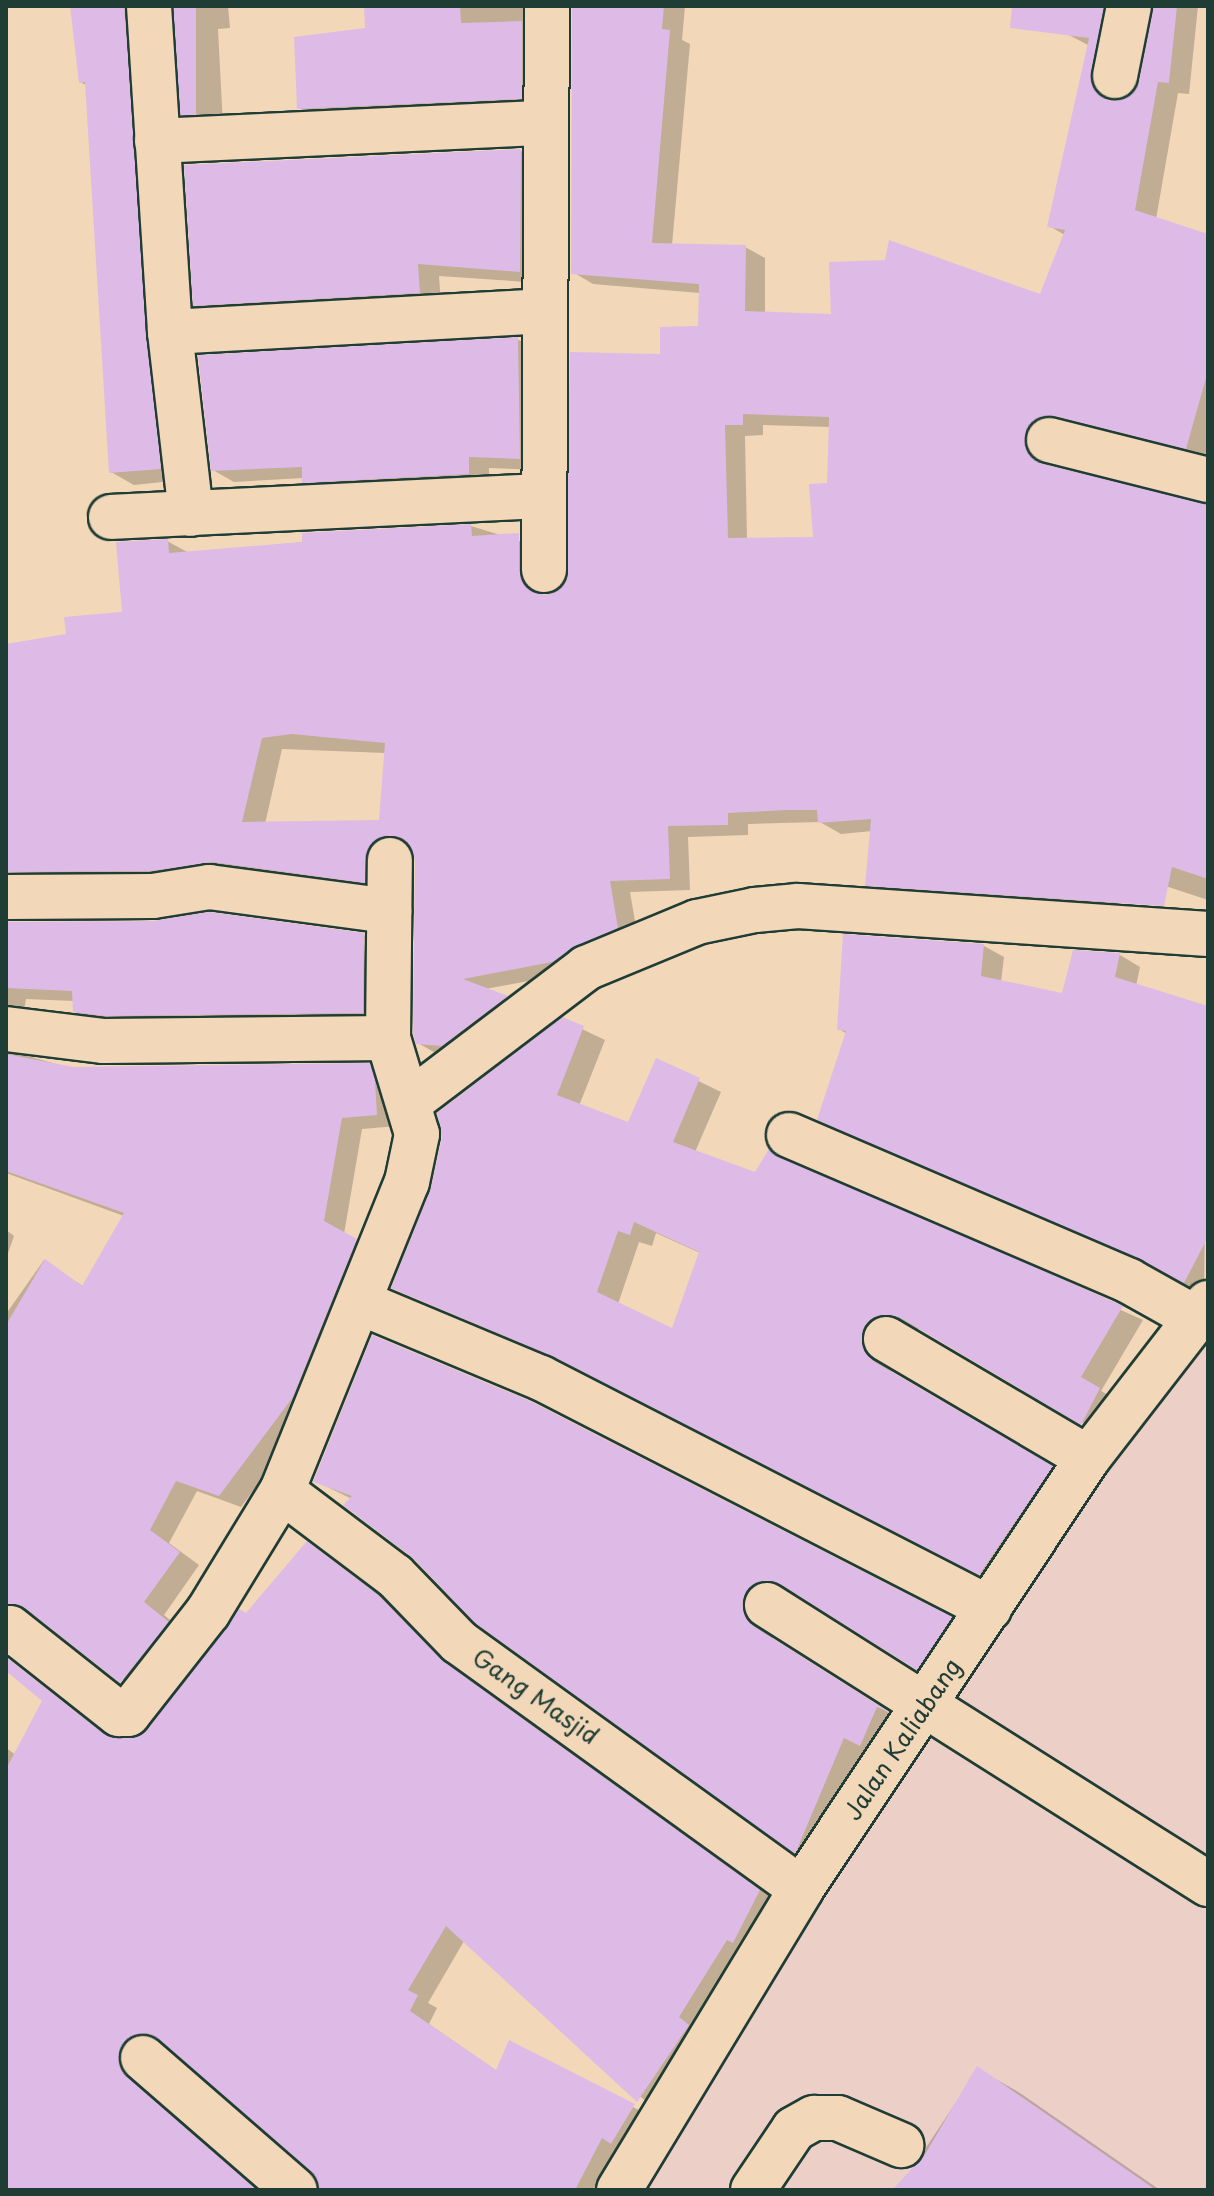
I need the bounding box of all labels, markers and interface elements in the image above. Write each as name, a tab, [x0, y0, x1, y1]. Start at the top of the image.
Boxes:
street label: Gang Masjid	[468, 1642, 604, 1750]
street label: Jalan Kaliabang	[837, 1653, 967, 1825]

